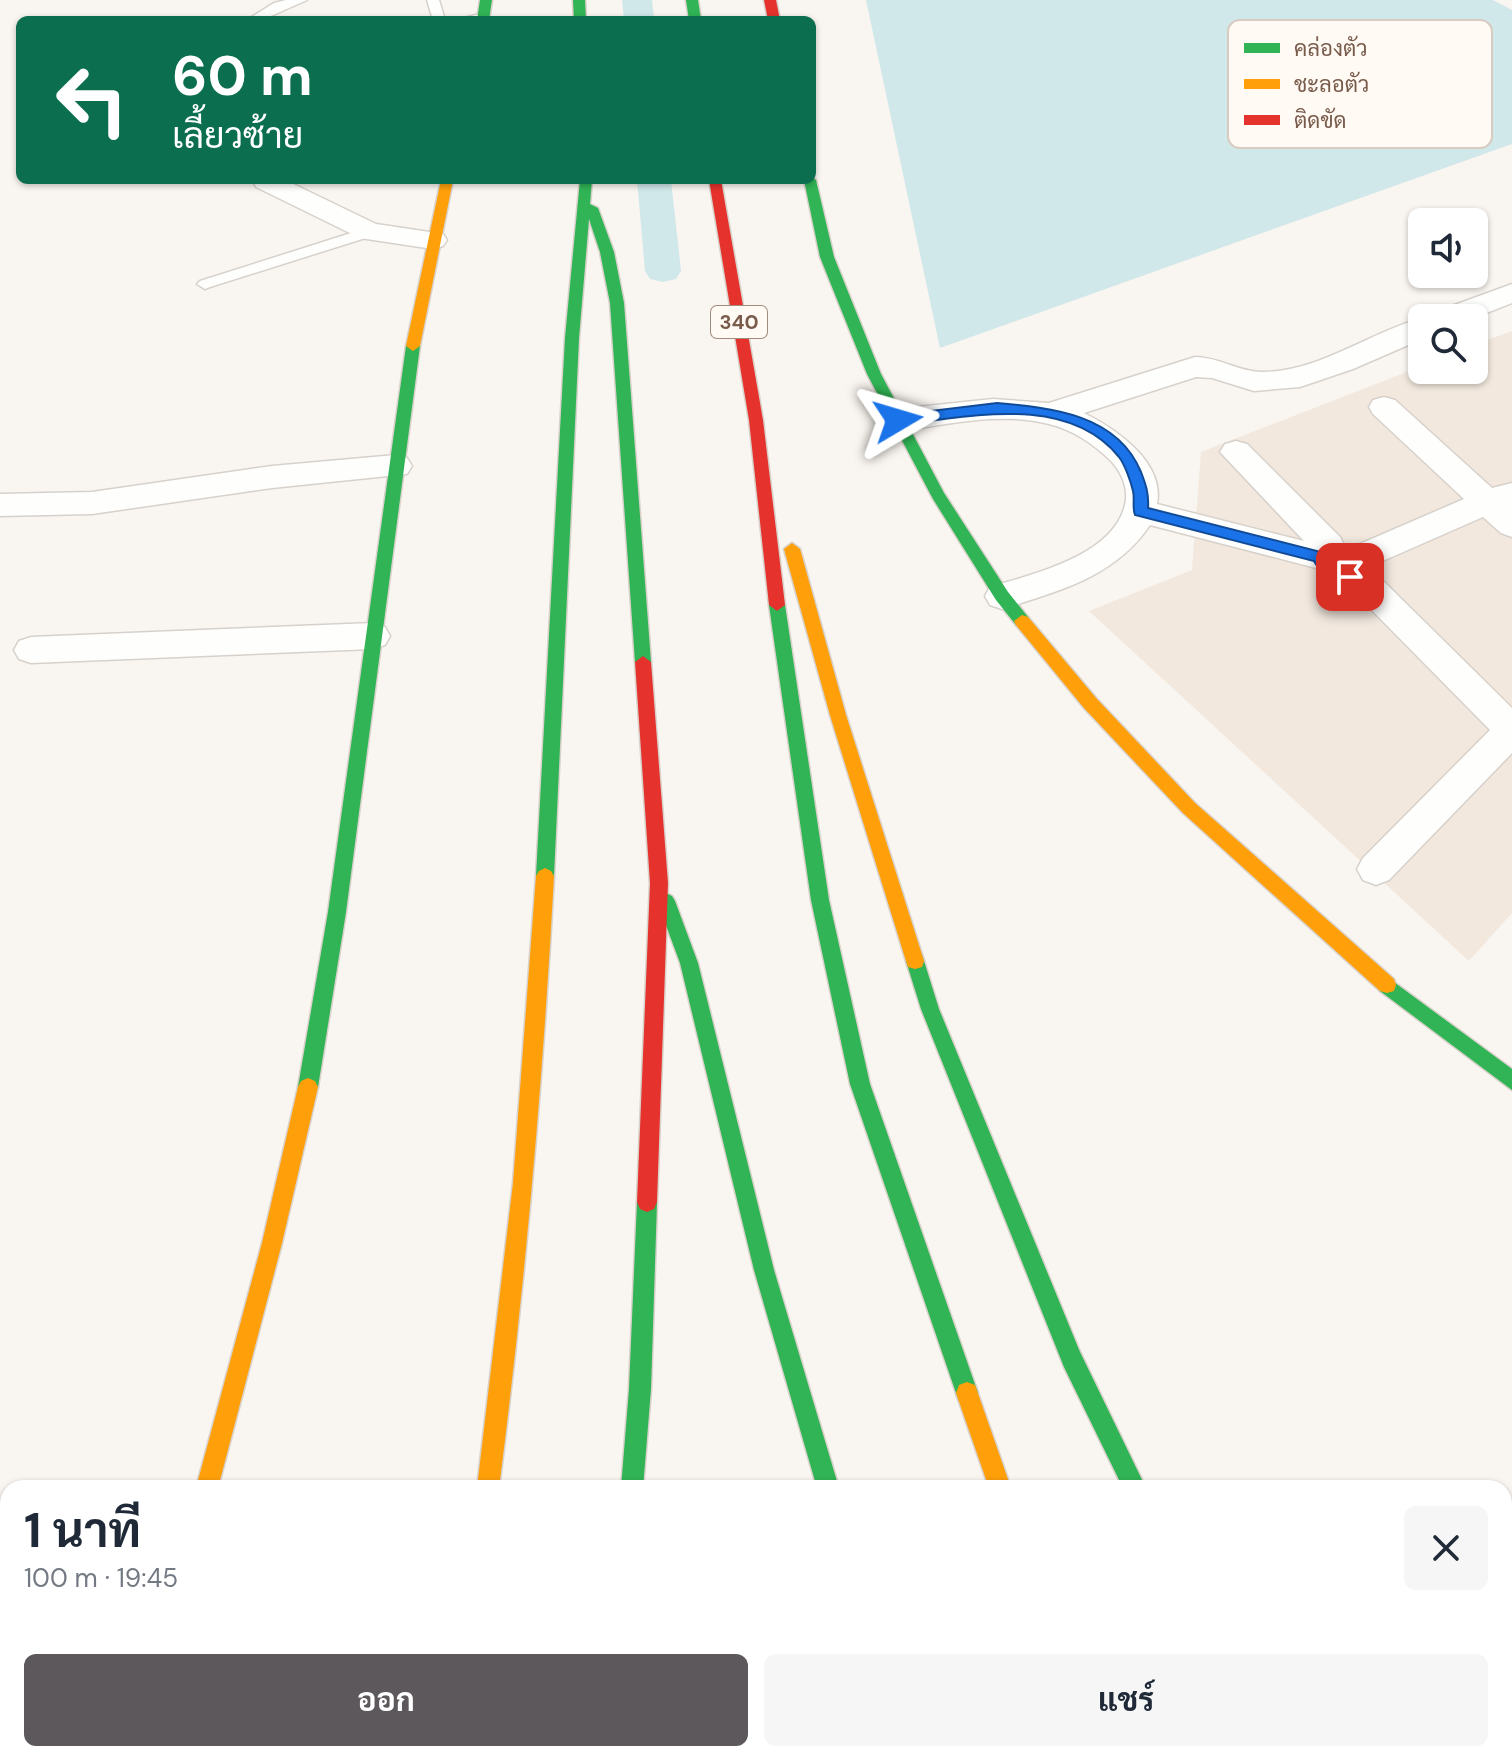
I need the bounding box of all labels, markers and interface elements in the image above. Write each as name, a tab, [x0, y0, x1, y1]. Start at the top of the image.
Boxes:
legend	[1228, 20, 1492, 148]
text: คล่องตัว	[1294, 34, 1368, 63]
text: 60 m	[172, 39, 313, 112]
icon: left	[40, 48, 144, 152]
text: ชะลอตัว	[1294, 70, 1369, 99]
text: ติดขัด	[1294, 106, 1346, 135]
text: เลี้ยวซ้าย	[172, 112, 303, 159]
map controls	[1408, 208, 1488, 384]
button: sound	[1408, 208, 1488, 288]
button: search	[1408, 304, 1488, 384]
road number: 340	[711, 306, 767, 338]
position arrow	[856, 378, 940, 462]
pin	[1316, 543, 1384, 611]
icon: arrive	[1328, 555, 1372, 599]
text: 1 นาที	[24, 1499, 141, 1562]
button: close	[1404, 1506, 1488, 1590]
text: 100 m · 19:45	[24, 1561, 178, 1595]
button: ออก	[24, 1654, 748, 1746]
button: แชร์	[764, 1654, 1488, 1746]

